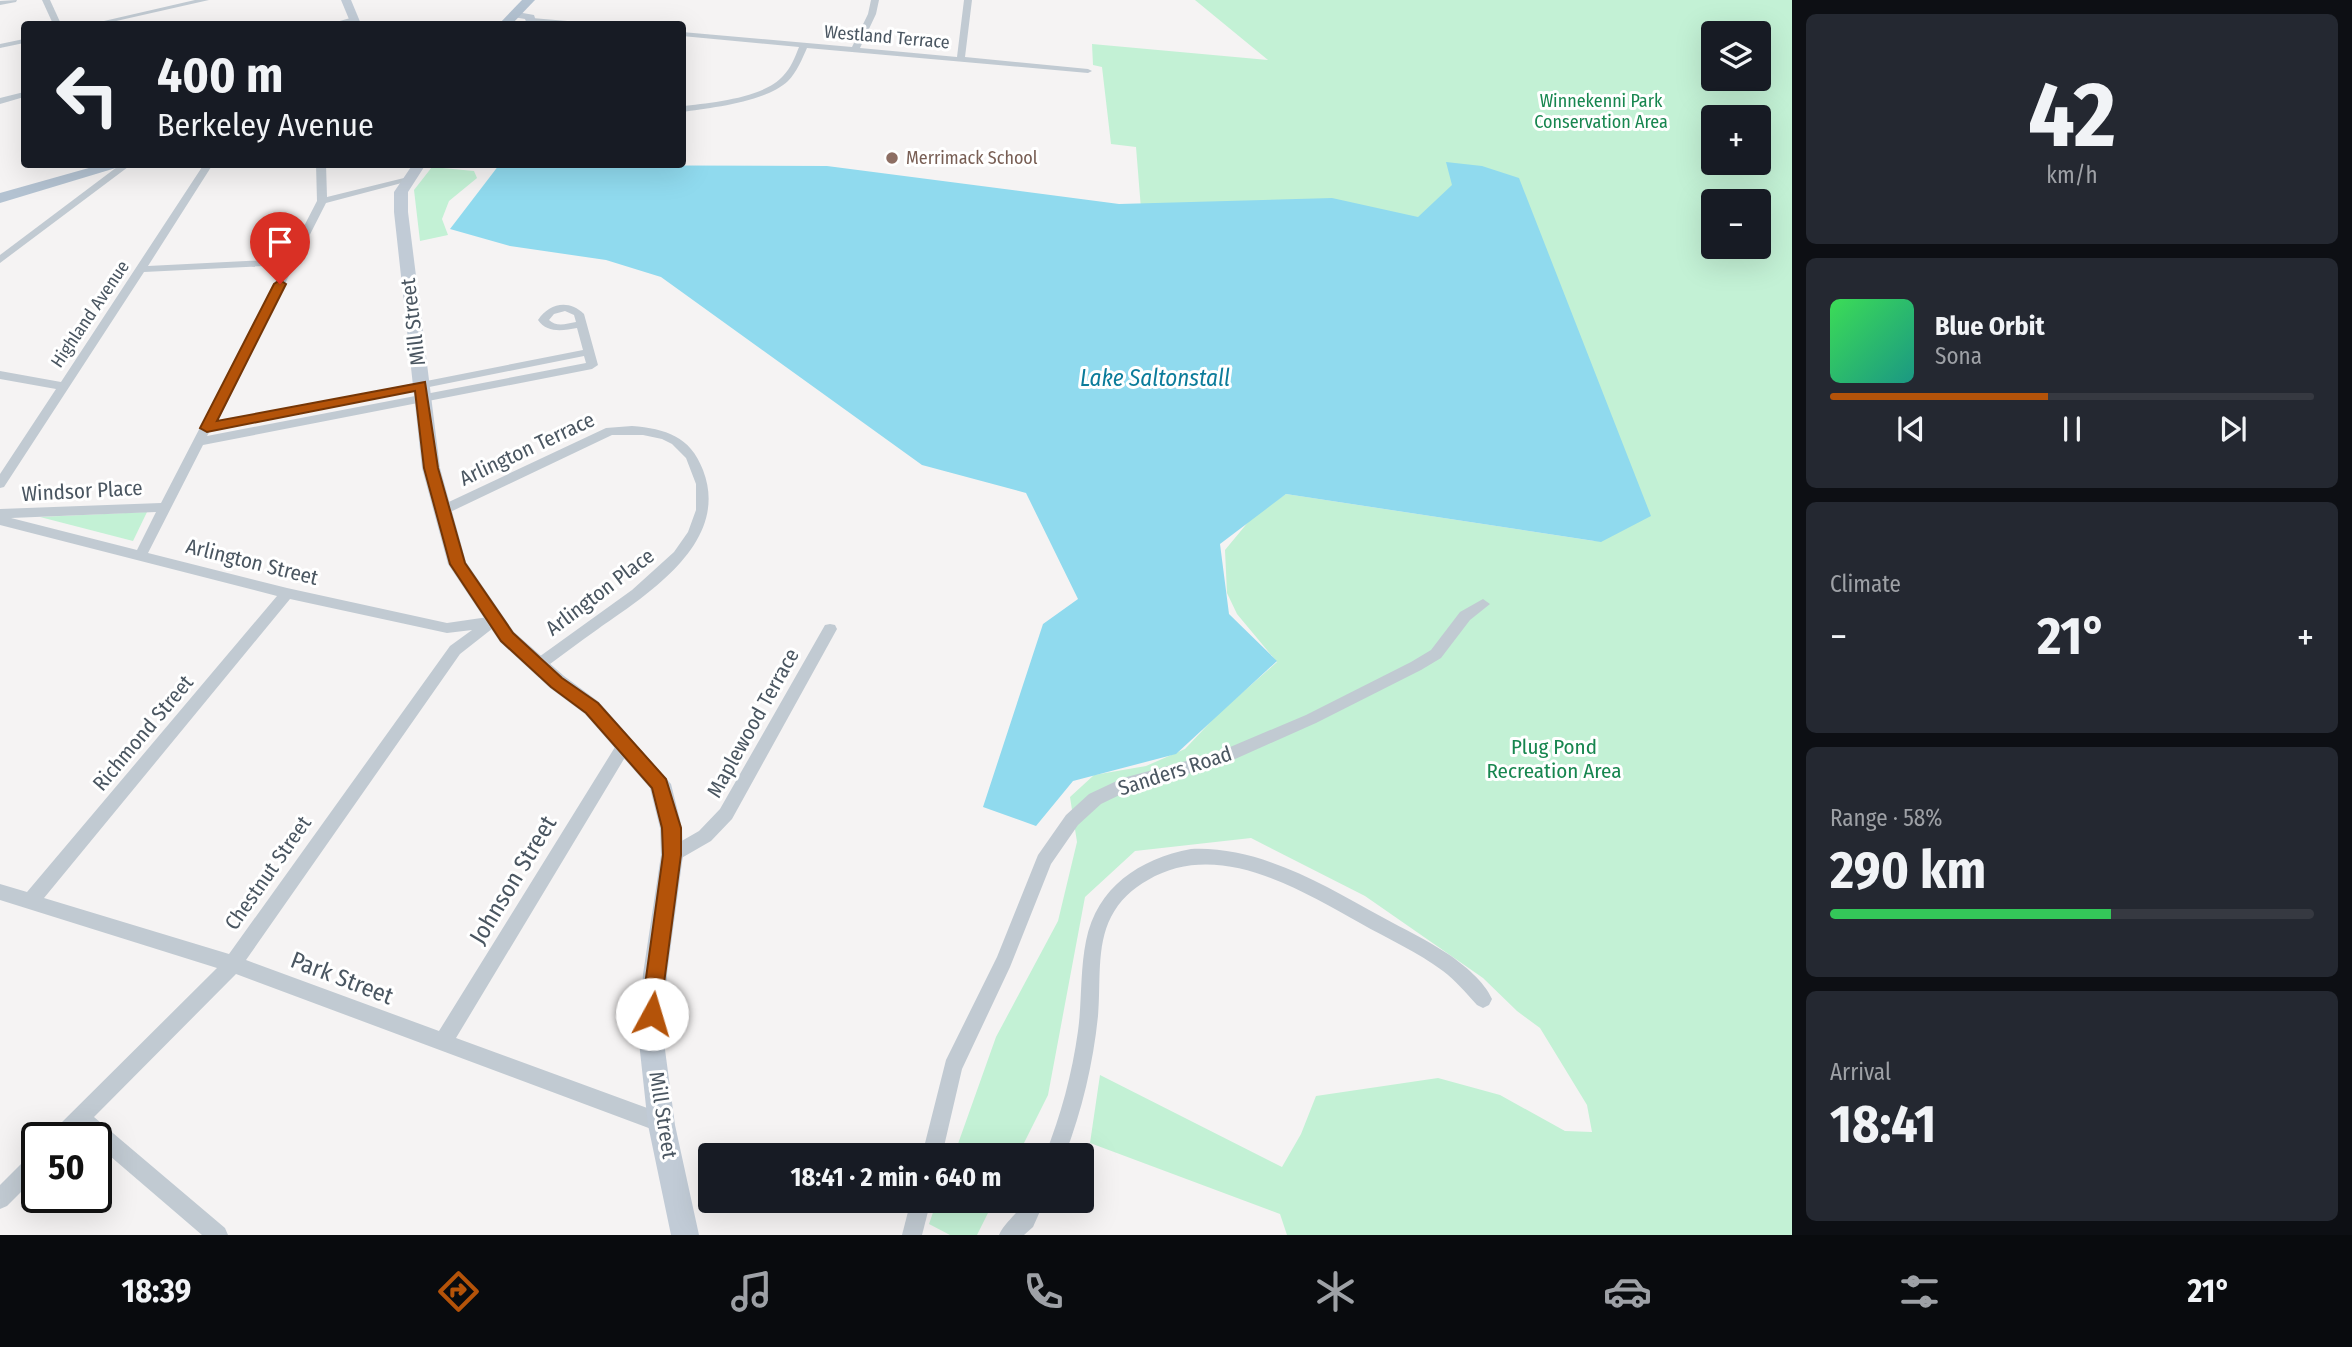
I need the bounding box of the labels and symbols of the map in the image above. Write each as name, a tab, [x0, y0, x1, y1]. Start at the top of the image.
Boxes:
street label: Westland Terrace	[823, 21, 951, 53]
park label: Winnekenni Park Conservation Area	[1534, 90, 1668, 133]
place label: Merrimack School	[906, 147, 1038, 169]
marker: Merrimack School	[884, 150, 900, 166]
pin	[250, 212, 310, 284]
street label: Highland Avenue	[46, 256, 134, 372]
street label: Mill Street	[395, 277, 431, 367]
water label: Lake Saltonstall	[1080, 364, 1230, 392]
street label: Arlington Terrace	[455, 406, 599, 492]
street label: Windsor Place	[21, 475, 143, 507]
street label: Arlington Street	[183, 533, 321, 591]
street label: Arlington Place	[541, 543, 659, 641]
street label: Maplewood Terrace	[701, 644, 805, 802]
street label: Richmond Street	[87, 670, 199, 796]
park label: Plug Pond Recreation Area	[1486, 734, 1622, 784]
street label: Sanders Road	[1115, 740, 1235, 802]
street label: Chestnut Street	[219, 811, 317, 935]
street label: Johnson Street	[464, 811, 562, 949]
street label: Park Street	[287, 946, 397, 1010]
position arrow	[615, 977, 689, 1051]
street label: Mill Street	[643, 1070, 683, 1161]
speed limit sign: 50	[21, 1122, 112, 1213]

